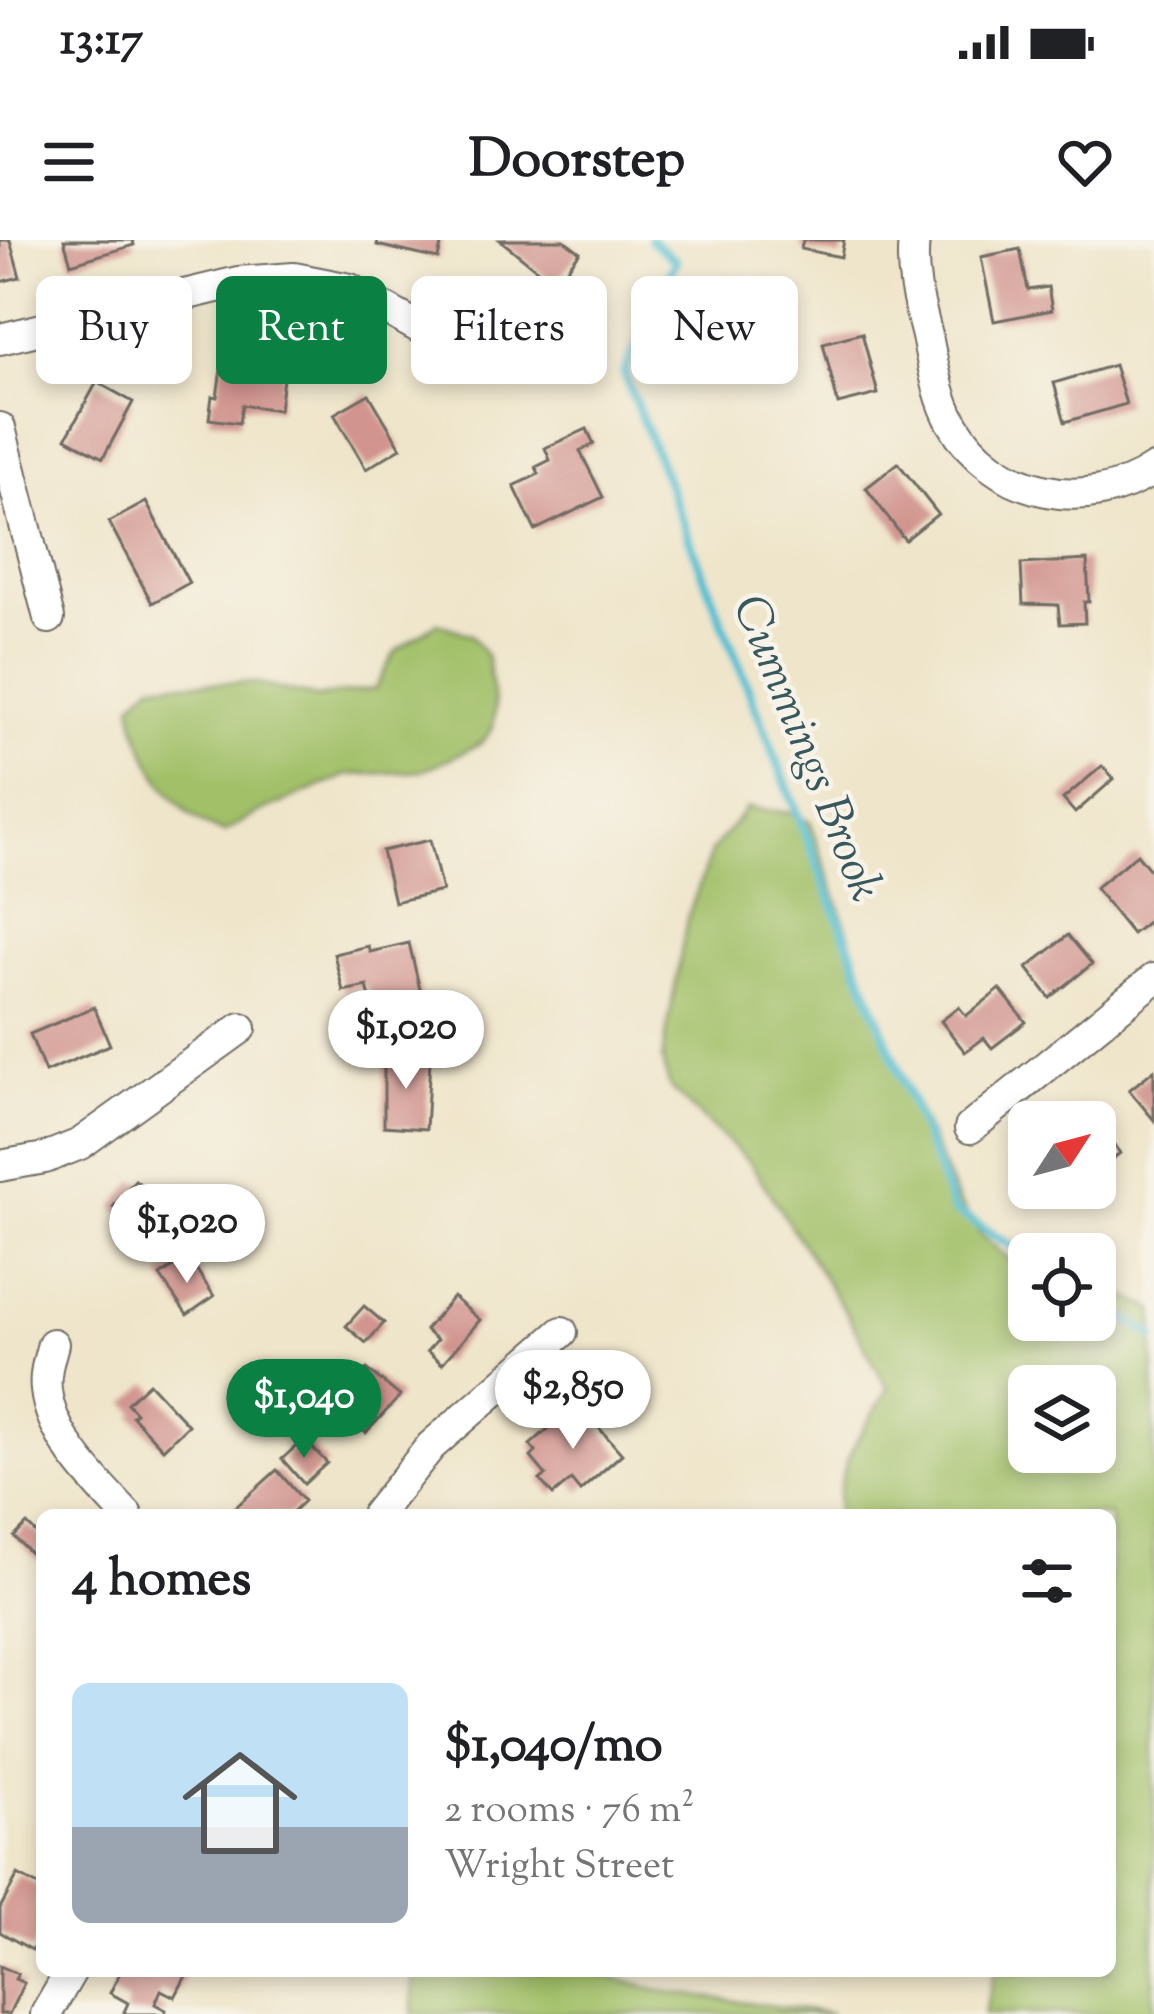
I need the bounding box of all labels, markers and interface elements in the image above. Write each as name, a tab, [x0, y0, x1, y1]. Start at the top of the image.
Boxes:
text: 13:17	[60, 10, 143, 75]
text: Doorstep	[469, 123, 685, 201]
icon: menu	[36, 129, 102, 195]
icon: heart	[1052, 129, 1118, 195]
chip: Buy	[36, 276, 192, 384]
chip: Rent	[216, 276, 387, 384]
chip: Filters	[411, 276, 607, 384]
chip: New	[631, 276, 798, 384]
water label: Cummings Brook	[712, 586, 898, 912]
pin: $1,020	[308, 990, 504, 1092]
text: $1,020	[355, 1001, 457, 1057]
north arrow	[1008, 1101, 1116, 1209]
map controls	[1008, 1101, 1116, 1473]
pin: $1,020	[89, 1184, 285, 1286]
text: $1,020	[136, 1195, 238, 1251]
button: locate	[1008, 1233, 1116, 1341]
pin: $2,850	[475, 1350, 671, 1452]
pin: $1,040	[206, 1359, 402, 1461]
text: $2,850	[522, 1361, 624, 1417]
button: layers	[1008, 1365, 1116, 1473]
text: $1,040	[253, 1370, 355, 1426]
text: 4 homes	[72, 1545, 251, 1618]
icon: filters	[1014, 1548, 1080, 1614]
text: $1,040/mo	[444, 1711, 663, 1784]
icon: home	[168, 1731, 312, 1875]
text: 2 rooms · 76 m²	[444, 1784, 695, 1840]
text: Wright Street	[444, 1840, 674, 1896]

